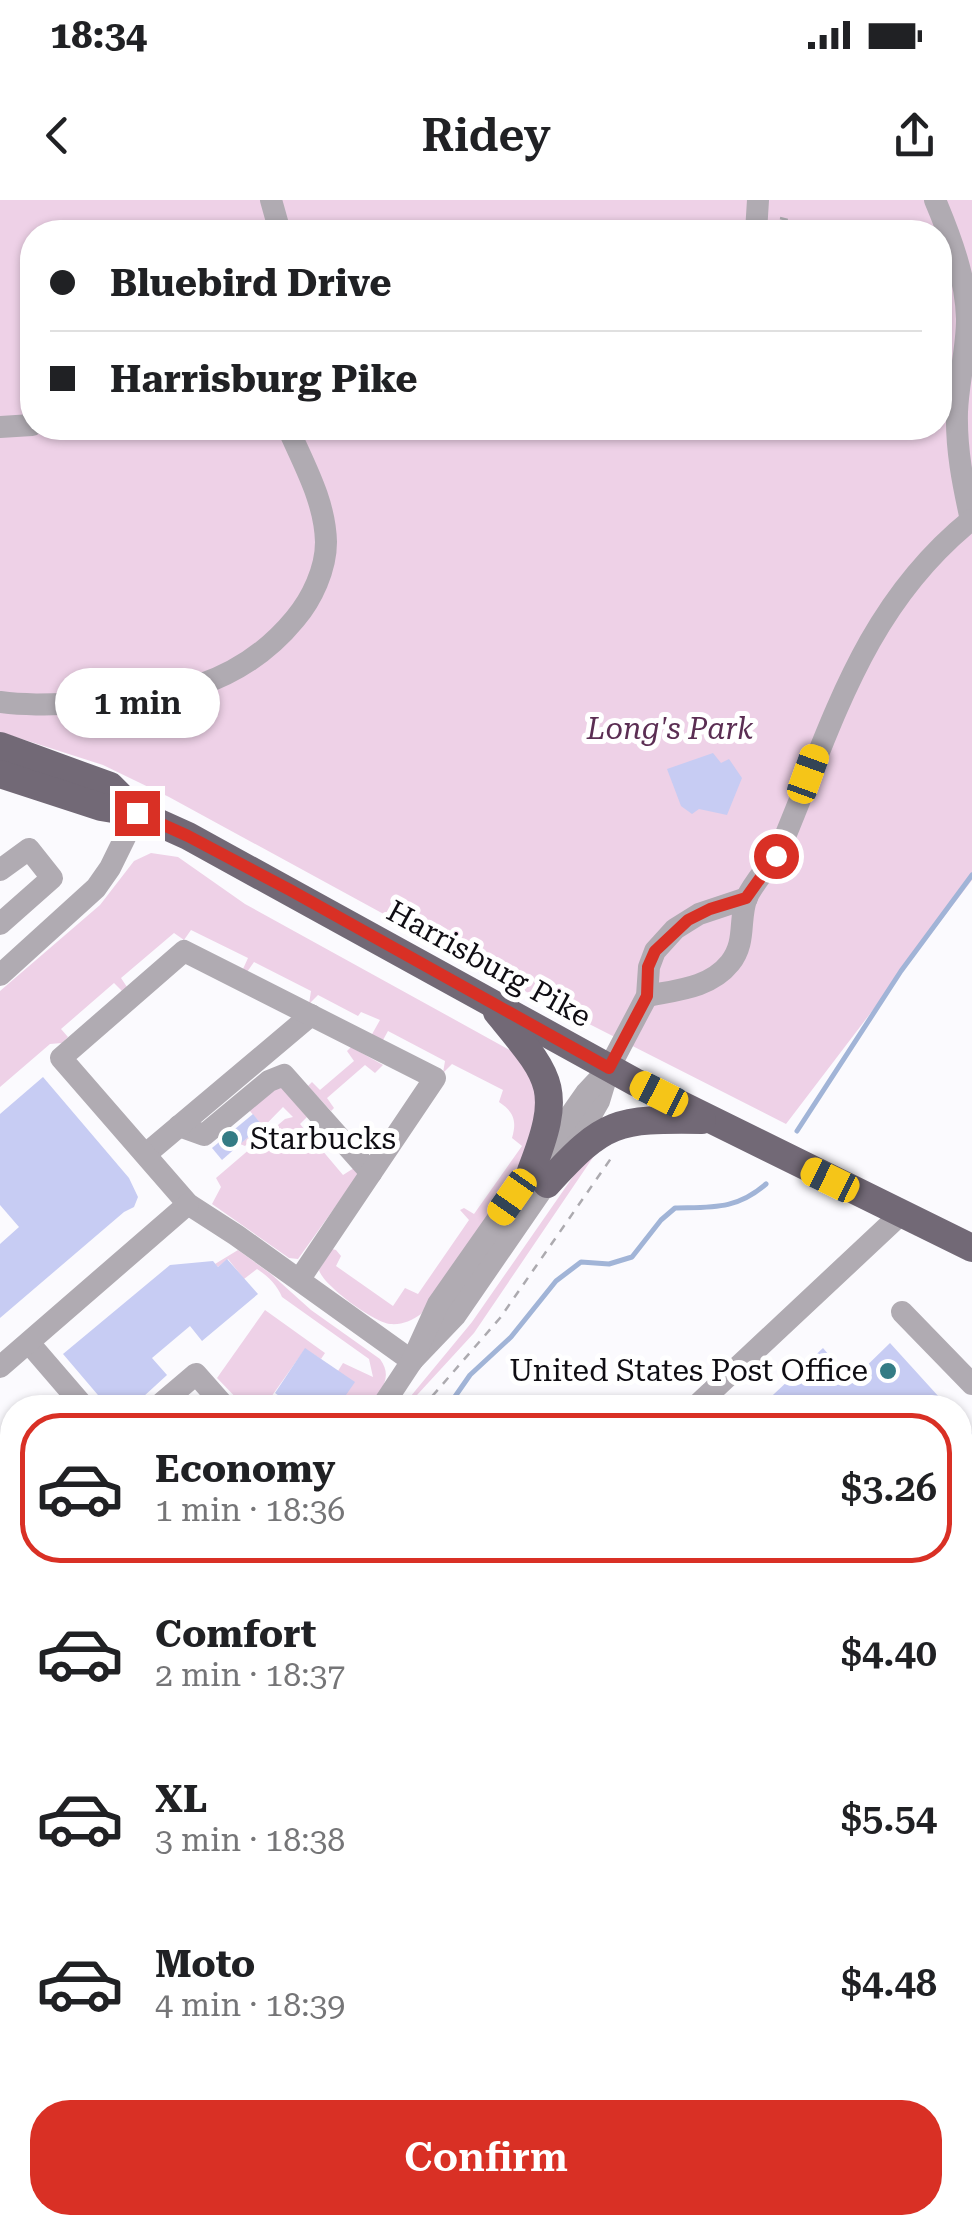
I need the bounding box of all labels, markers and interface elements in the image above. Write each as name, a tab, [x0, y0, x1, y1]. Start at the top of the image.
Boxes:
text: 18:34	[50, 13, 147, 57]
icon: back	[30, 108, 85, 163]
icon: share	[887, 108, 942, 163]
text: Ridey	[421, 109, 551, 162]
text: Bluebird Drive	[110, 261, 391, 305]
text: Harrisburg Pike	[110, 357, 417, 401]
callout: 1 min	[54, 668, 220, 738]
text: 1 min	[93, 684, 182, 722]
park label: Long's Park	[586, 711, 754, 746]
car	[784, 741, 832, 807]
route end	[115, 791, 160, 836]
route start	[754, 834, 799, 879]
street label: Harrisburg Pike	[381, 893, 597, 1034]
car	[625, 1067, 693, 1121]
place label: Starbucks	[250, 1121, 396, 1156]
marker: Starbucks	[219, 1128, 241, 1150]
car	[796, 1153, 864, 1207]
car	[483, 1164, 541, 1230]
place label: United States Post Office	[509, 1353, 868, 1388]
marker: United States Post Office	[877, 1360, 899, 1382]
icon: car	[35, 1443, 125, 1533]
text: Economy	[155, 1447, 335, 1491]
text: $3.26	[841, 1466, 937, 1510]
text: 1 min · 18:36	[155, 1491, 345, 1529]
icon: car	[35, 1608, 125, 1698]
text: Comfort	[155, 1612, 316, 1656]
text: $4.40	[841, 1631, 937, 1675]
text: 2 min · 18:37	[155, 1656, 345, 1694]
icon: car	[35, 1773, 125, 1863]
text: XL	[155, 1777, 207, 1821]
text: $5.54	[841, 1796, 937, 1840]
text: 3 min · 18:38	[155, 1821, 345, 1859]
icon: car	[35, 1938, 125, 2028]
text: Moto	[155, 1942, 255, 1986]
text: $4.48	[841, 1961, 937, 2005]
text: 4 min · 18:39	[155, 1986, 345, 2024]
button: Confirm	[30, 2100, 942, 2215]

